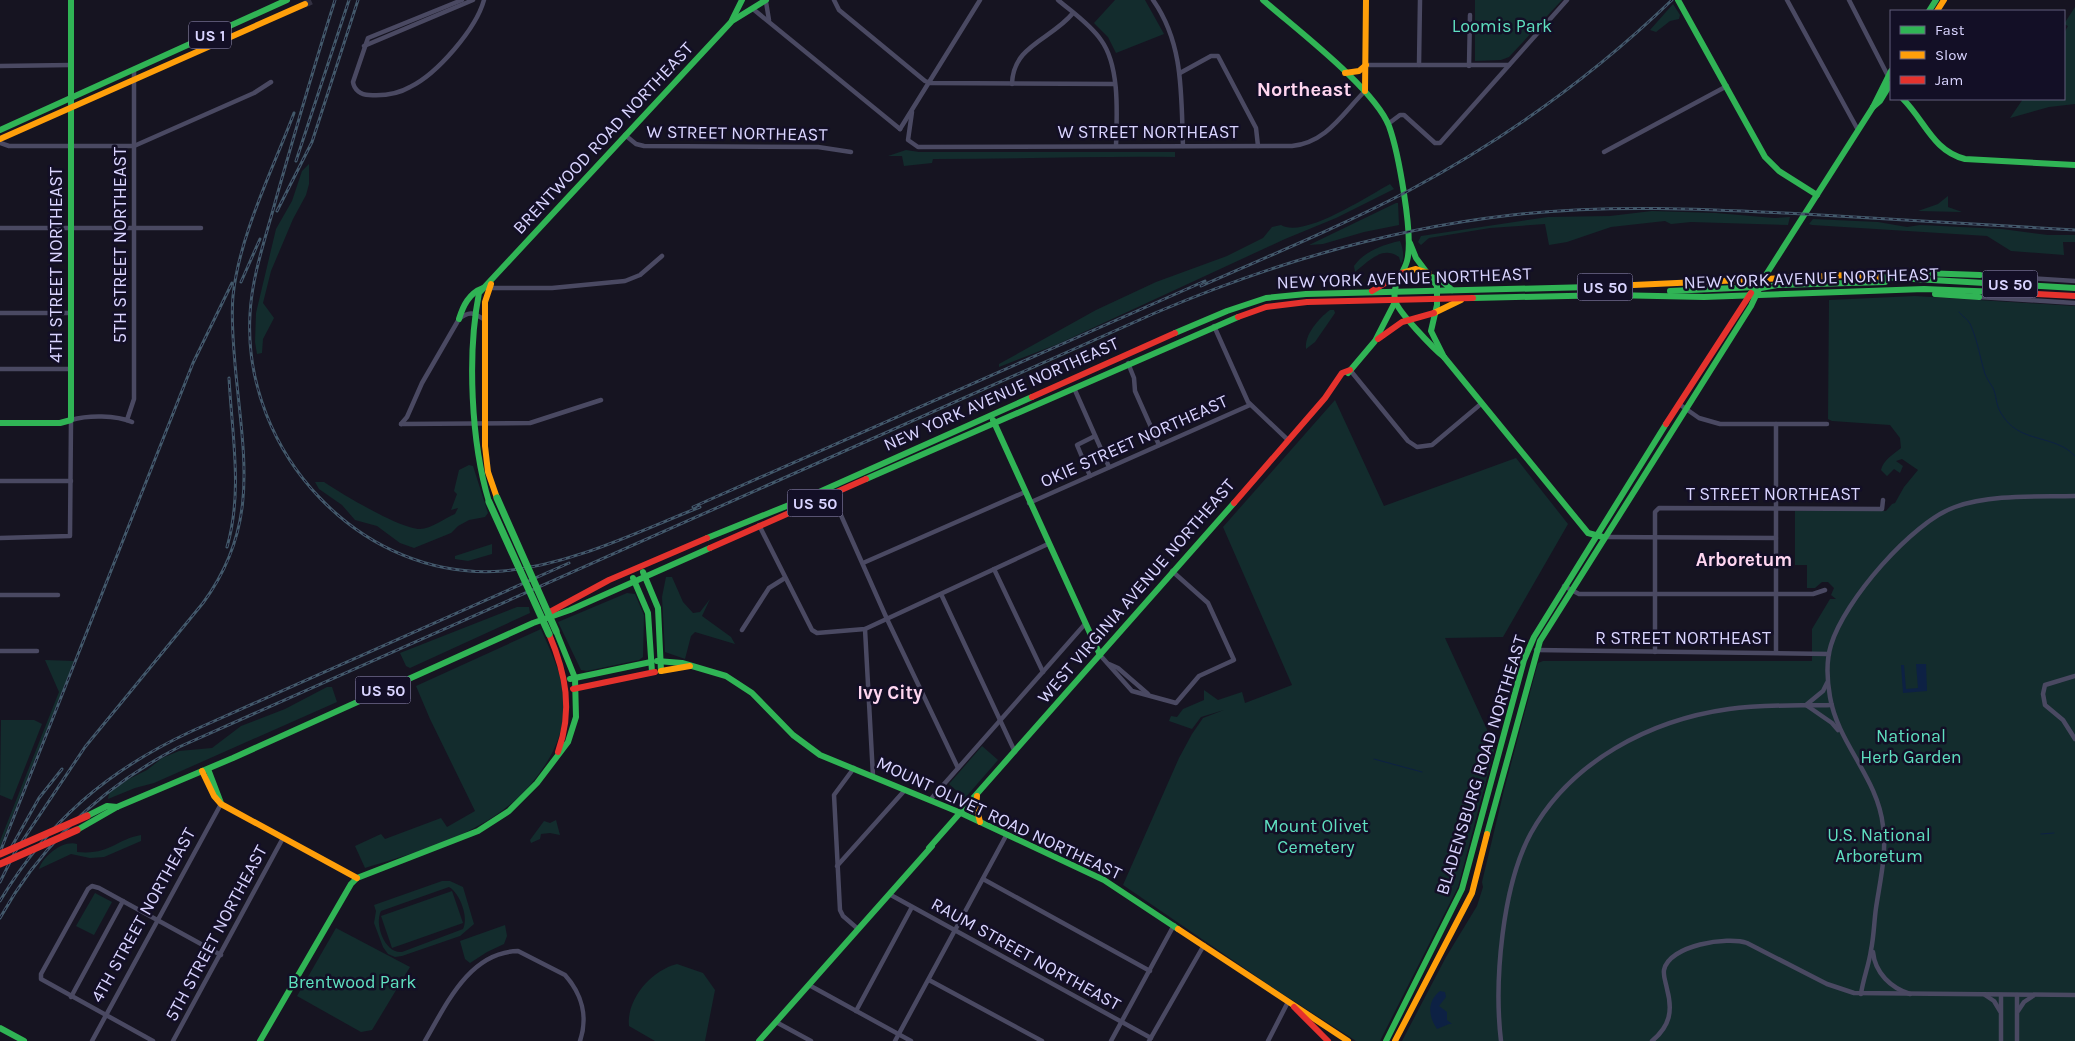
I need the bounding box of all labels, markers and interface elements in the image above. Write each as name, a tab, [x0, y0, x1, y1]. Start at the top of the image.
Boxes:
legend	[1890, 10, 2065, 100]
park label: Loomis Park	[1452, 15, 1552, 37]
text: Fast	[1935, 21, 1965, 39]
road number: US 1	[189, 22, 231, 48]
street label: BRENTWOOD ROAD NORTHEAST	[508, 37, 698, 239]
text: Slow	[1935, 46, 1967, 64]
text: Jam	[1935, 71, 1963, 89]
district label: Northeast	[1257, 78, 1351, 101]
street label: W STREET NORTHEAST	[646, 120, 828, 146]
street label: W STREET NORTHEAST	[1057, 121, 1239, 143]
street label: 5TH STREET NORTHEAST	[109, 147, 131, 343]
street label: 4TH STREET NORTHEAST	[45, 167, 67, 363]
street label: NEW YORK AVENUE NORTHEAST	[1276, 263, 1532, 293]
street label: NEW YORK AVENUE NORTHEAST	[1683, 263, 1939, 293]
road number: US 50	[1982, 270, 2038, 298]
road number: US 50	[1578, 274, 1632, 300]
street label: NEW YORK AVENUE NORTHEAST	[880, 332, 1122, 456]
street label: OKIE STREET NORTHEAST	[1037, 390, 1231, 492]
street label: WEST VIRGINIA AVENUE NORTHEAST	[1033, 474, 1239, 708]
street label: T STREET NORTHEAST	[1686, 483, 1860, 505]
road number: US 50	[788, 489, 842, 516]
district label: Arboretum	[1696, 549, 1792, 571]
street label: R STREET NORTHEAST	[1595, 627, 1771, 649]
street label: BLADENSBURG ROAD NORTHEAST	[1431, 632, 1531, 898]
road number: US 50	[356, 676, 410, 704]
district label: Ivy City	[857, 682, 923, 704]
park label: National Herb Garden	[1860, 725, 1962, 768]
street label: MOUNT OLIVET ROAD NORTHEAST	[873, 751, 1125, 885]
park label: Mount Olivet Cemetery	[1264, 815, 1369, 858]
street label: 4TH STREET NORTHEAST	[86, 824, 200, 1006]
park label: U.S. National Arboretum	[1827, 824, 1931, 867]
street label: 5TH STREET NORTHEAST	[160, 841, 272, 1025]
street label: RAUM STREET NORTHEAST	[927, 893, 1125, 1015]
park label: Brentwood Park	[288, 971, 416, 993]

